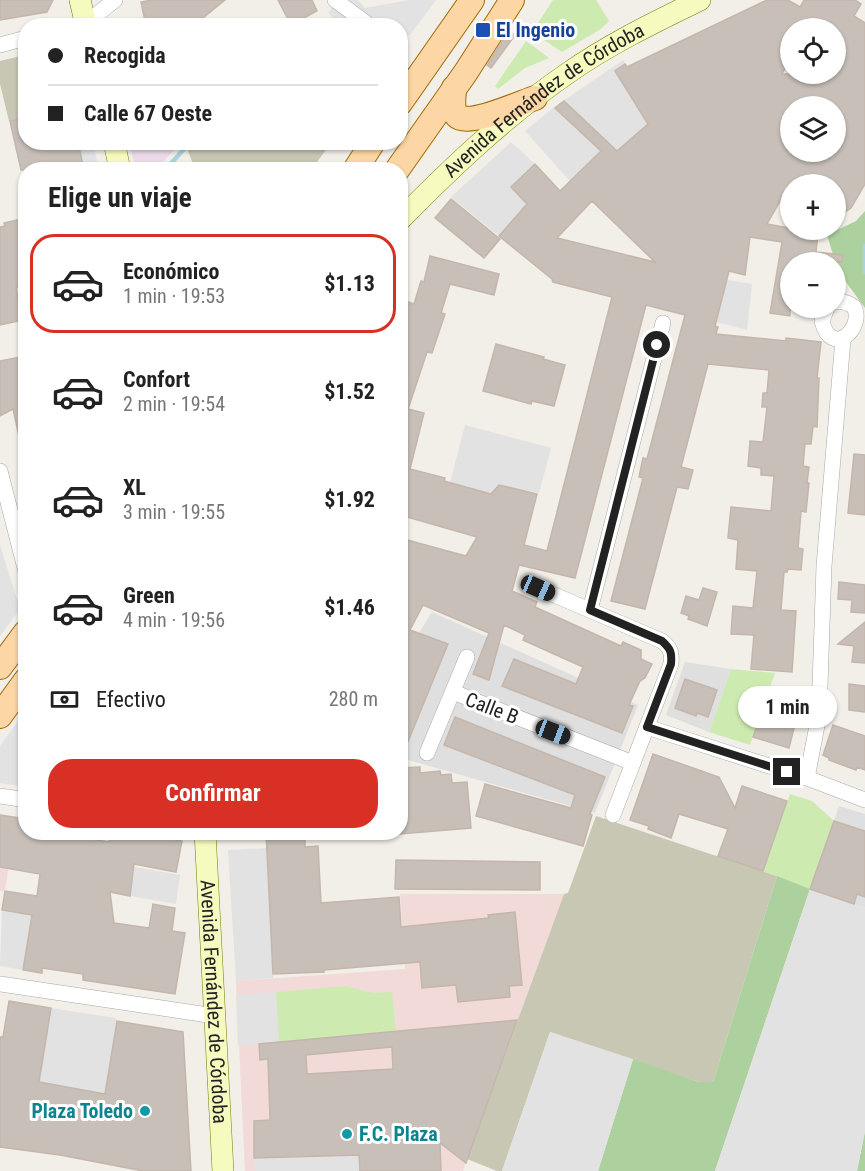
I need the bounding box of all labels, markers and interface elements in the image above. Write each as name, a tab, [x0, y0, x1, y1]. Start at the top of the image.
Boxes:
street label: Avenida Fernández de Córdoba	[438, 18, 648, 182]
place label: El Ingenio	[496, 18, 575, 42]
map controls	[780, 18, 846, 318]
button: locate	[780, 18, 846, 84]
marker: El Ingenio	[474, 21, 492, 39]
text: Recogida	[84, 43, 166, 68]
button: layers	[780, 96, 846, 162]
text: Calle 67 Oeste	[84, 101, 212, 126]
button: +	[780, 174, 846, 240]
text: Elige un viaje	[48, 182, 192, 214]
button: −	[780, 252, 846, 318]
icon: car	[51, 257, 105, 311]
text: Económico	[123, 259, 219, 284]
text: $1.13	[324, 271, 375, 296]
text: 1 min · 19:53	[123, 284, 225, 308]
route start	[643, 331, 670, 358]
icon: car	[51, 365, 105, 419]
text: Confort	[123, 367, 190, 392]
text: $1.52	[324, 379, 375, 404]
text: 2 min · 19:54	[123, 392, 225, 416]
icon: car	[51, 473, 105, 527]
text: XL	[123, 475, 146, 500]
text: $1.92	[324, 487, 375, 512]
text: 3 min · 19:55	[123, 500, 225, 524]
car	[518, 572, 558, 604]
icon: car	[51, 581, 105, 635]
text: Green	[123, 583, 175, 608]
text: $1.46	[324, 595, 375, 620]
text: 4 min · 19:56	[123, 608, 225, 632]
icon: cash	[48, 683, 81, 716]
callout: 1 min	[738, 685, 836, 727]
text: Efectivo	[96, 687, 166, 712]
text: 280 m	[329, 687, 378, 711]
street label: Calle B	[462, 687, 522, 729]
text: 1 min	[765, 695, 810, 719]
car	[533, 717, 573, 747]
route end	[773, 758, 800, 785]
button: Confirmar	[48, 759, 378, 828]
street label: Avenida Fernández de Córdoba	[196, 879, 232, 1124]
place label: Plaza Toledo	[31, 1099, 133, 1123]
marker: Plaza Toledo	[138, 1104, 152, 1118]
place label: F.C. Plaza	[359, 1122, 438, 1146]
marker: F.C. Plaza	[340, 1127, 354, 1141]

